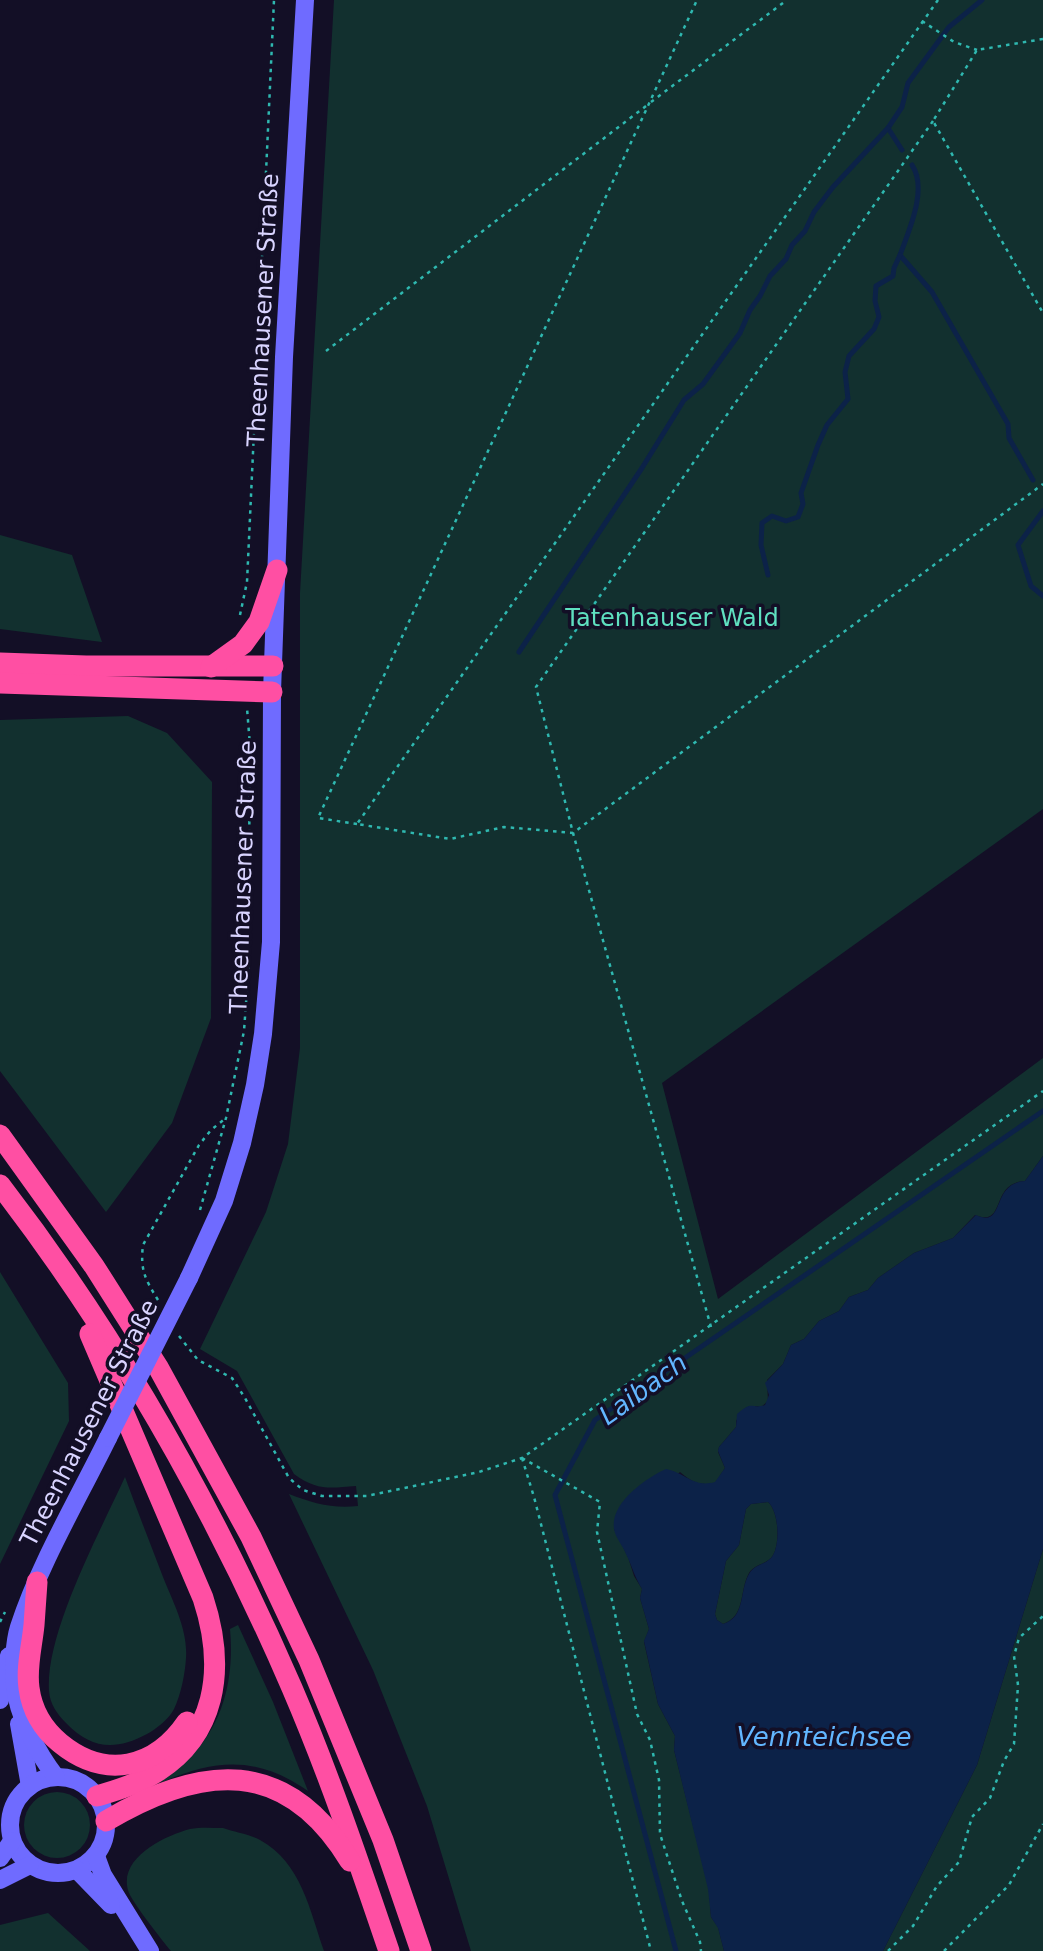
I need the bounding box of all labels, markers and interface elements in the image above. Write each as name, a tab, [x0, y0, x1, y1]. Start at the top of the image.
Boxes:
street label: Theenhausener Straße	[242, 173, 284, 448]
park label: Tatenhauser Wald	[564, 604, 779, 632]
street label: Theenhausener Straße	[224, 740, 262, 1015]
street label: Theenhausener Straße	[14, 1295, 164, 1552]
water label: Laibach	[593, 1347, 693, 1431]
water label: Vennteichsee	[737, 1722, 911, 1752]

